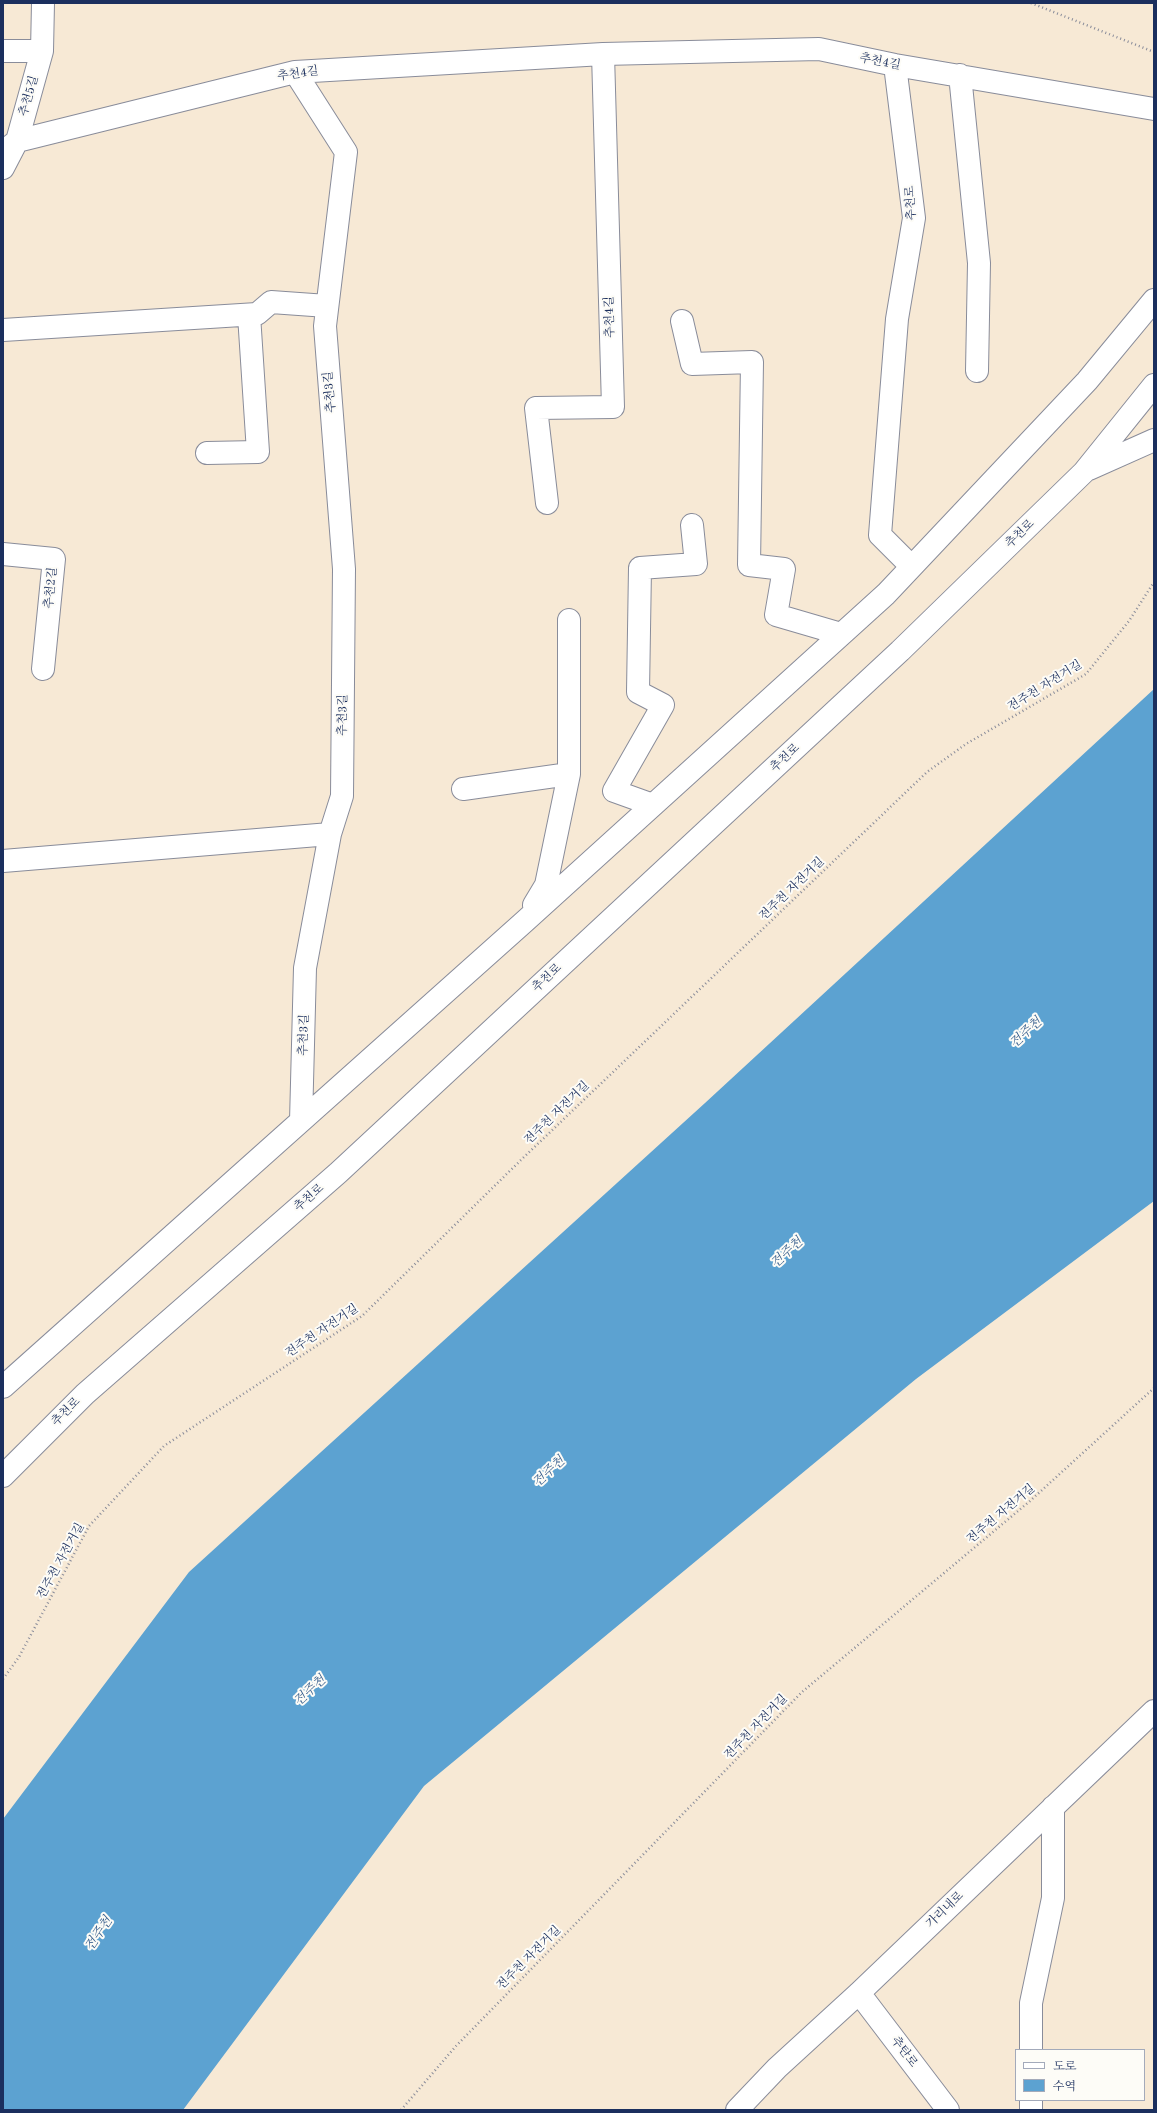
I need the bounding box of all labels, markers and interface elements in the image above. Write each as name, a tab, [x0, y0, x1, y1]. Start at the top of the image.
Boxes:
street label: 추천4길	[858, 51, 902, 73]
street label: 추천4길	[276, 64, 320, 84]
street label: 추천5길	[16, 74, 42, 118]
street label: 추천로	[903, 185, 919, 221]
street label: 추천4길	[602, 296, 618, 338]
street label: 추천3길	[321, 371, 339, 413]
street label: 추천로	[1002, 517, 1038, 551]
street label: 추천2길	[42, 566, 60, 610]
street label: 전주천 자전거길	[1005, 658, 1085, 714]
street label: 추천3길	[335, 694, 351, 736]
street label: 추천로	[767, 741, 803, 775]
street label: 전주천 자전거길	[757, 854, 827, 924]
street label: 추천로	[529, 961, 565, 995]
street label: 추천3길	[296, 1014, 312, 1056]
water label: 전주천	[1007, 1014, 1045, 1052]
street label: 전주천 자전거길	[522, 1078, 592, 1148]
street label: 추천로	[291, 1181, 327, 1215]
water label: 전주천	[768, 1234, 806, 1272]
street label: 전주천 자전거길	[283, 1301, 361, 1361]
street label: 추천로	[49, 1395, 83, 1429]
water label: 전주천	[530, 1453, 568, 1491]
street label: 전주천 자전거길	[964, 1481, 1038, 1547]
street label: 전주천 자전거길	[34, 1521, 88, 1601]
water label: 전주천	[291, 1672, 329, 1710]
street label: 전주천 자전거길	[721, 1692, 791, 1762]
street label: 가리내로	[923, 1889, 967, 1931]
water label: 전주천	[82, 1914, 116, 1954]
street label: 전주천 자전거길	[494, 1923, 564, 1993]
street label: 추탄로	[888, 2034, 920, 2070]
legend	[1015, 2049, 1145, 2101]
text: 도로	[1053, 2061, 1076, 2073]
text: 수역	[1053, 2081, 1076, 2093]

